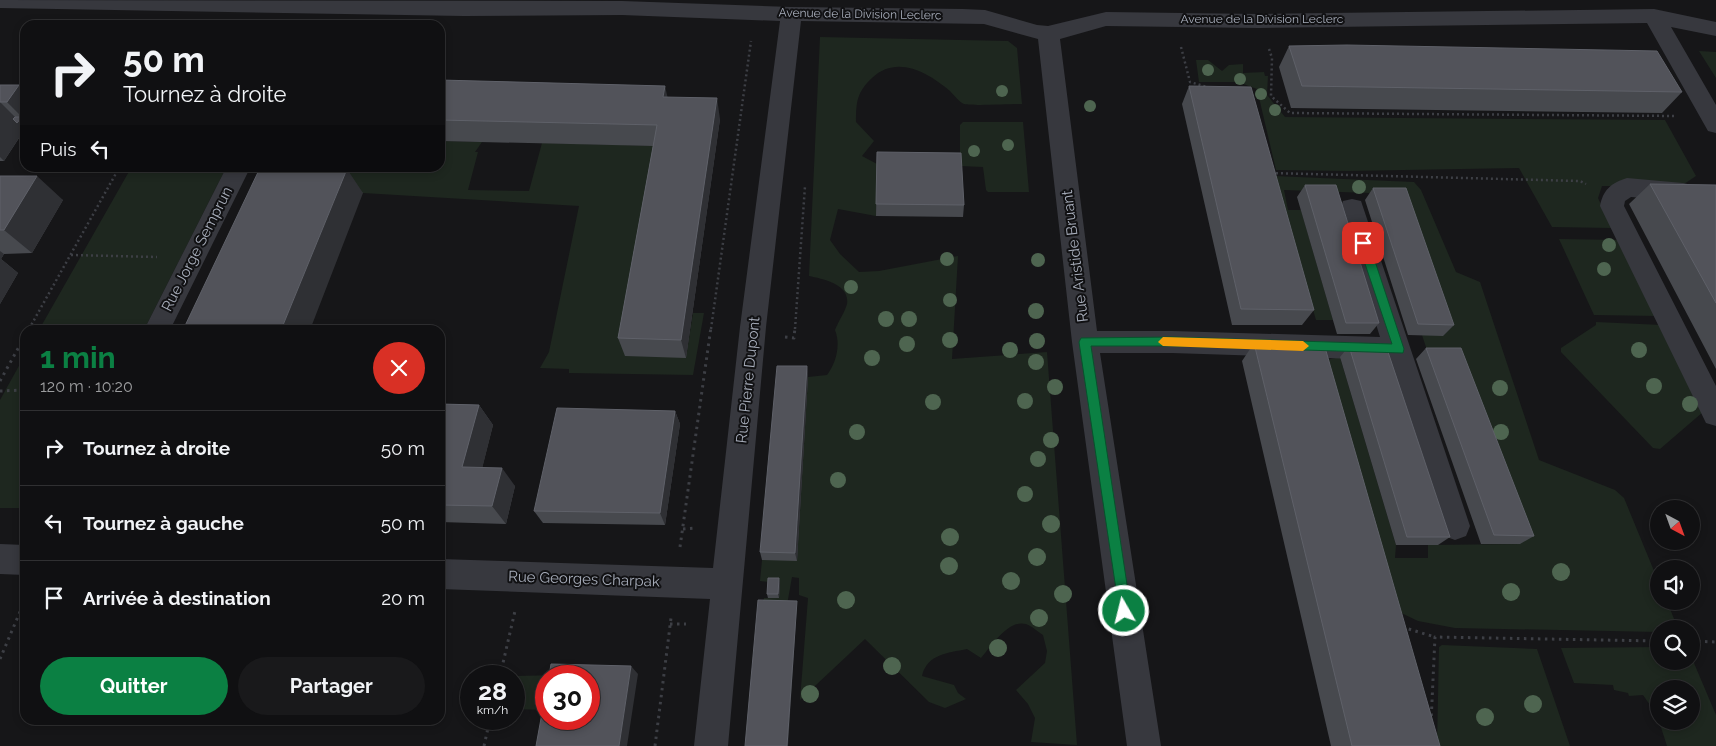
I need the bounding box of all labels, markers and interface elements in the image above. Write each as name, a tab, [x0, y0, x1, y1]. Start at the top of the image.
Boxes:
street label: Avenue de la Division Leclerc	[778, 6, 942, 22]
street label: Avenue de la Division Leclerc	[1181, 12, 1344, 26]
text: 50 m	[123, 39, 205, 80]
icon: right	[40, 40, 105, 105]
text: Tournez à droite	[123, 81, 287, 107]
icon: left	[86, 135, 114, 163]
text: Puis	[40, 138, 76, 160]
street label: Rue Jorge Semprun	[158, 184, 236, 314]
street label: Rue Aristide Bruant	[1058, 189, 1092, 323]
pin	[1342, 222, 1384, 264]
icon: arrive	[1349, 229, 1377, 257]
street label: Rue Pierre Dupont	[732, 316, 764, 444]
text: 1 min	[40, 340, 116, 375]
button: close	[373, 342, 425, 394]
text: 120 m · 10:20	[40, 377, 133, 396]
icon: right	[40, 434, 68, 462]
text: Tournez à droite	[83, 437, 230, 459]
text: 50 m	[381, 437, 425, 459]
north arrow	[1650, 500, 1700, 550]
map controls	[1650, 500, 1700, 730]
icon: left	[40, 509, 68, 537]
text: Tournez à gauche	[83, 512, 244, 534]
text: 50 m	[381, 512, 425, 534]
button: sound	[1650, 560, 1700, 610]
street label: Rue Georges Charpak	[508, 567, 660, 591]
icon: arrive	[40, 584, 68, 612]
position arrow	[1097, 584, 1149, 636]
text: Arrivée à destination	[83, 587, 271, 609]
text: 20 m	[381, 587, 425, 609]
button: search	[1650, 620, 1700, 670]
button: Quitter	[40, 657, 228, 715]
button: Partager	[238, 657, 425, 715]
speed limit sign: 30	[535, 665, 600, 730]
text: 28	[478, 676, 507, 706]
button: layers	[1650, 680, 1700, 730]
text: km/h	[477, 703, 508, 717]

